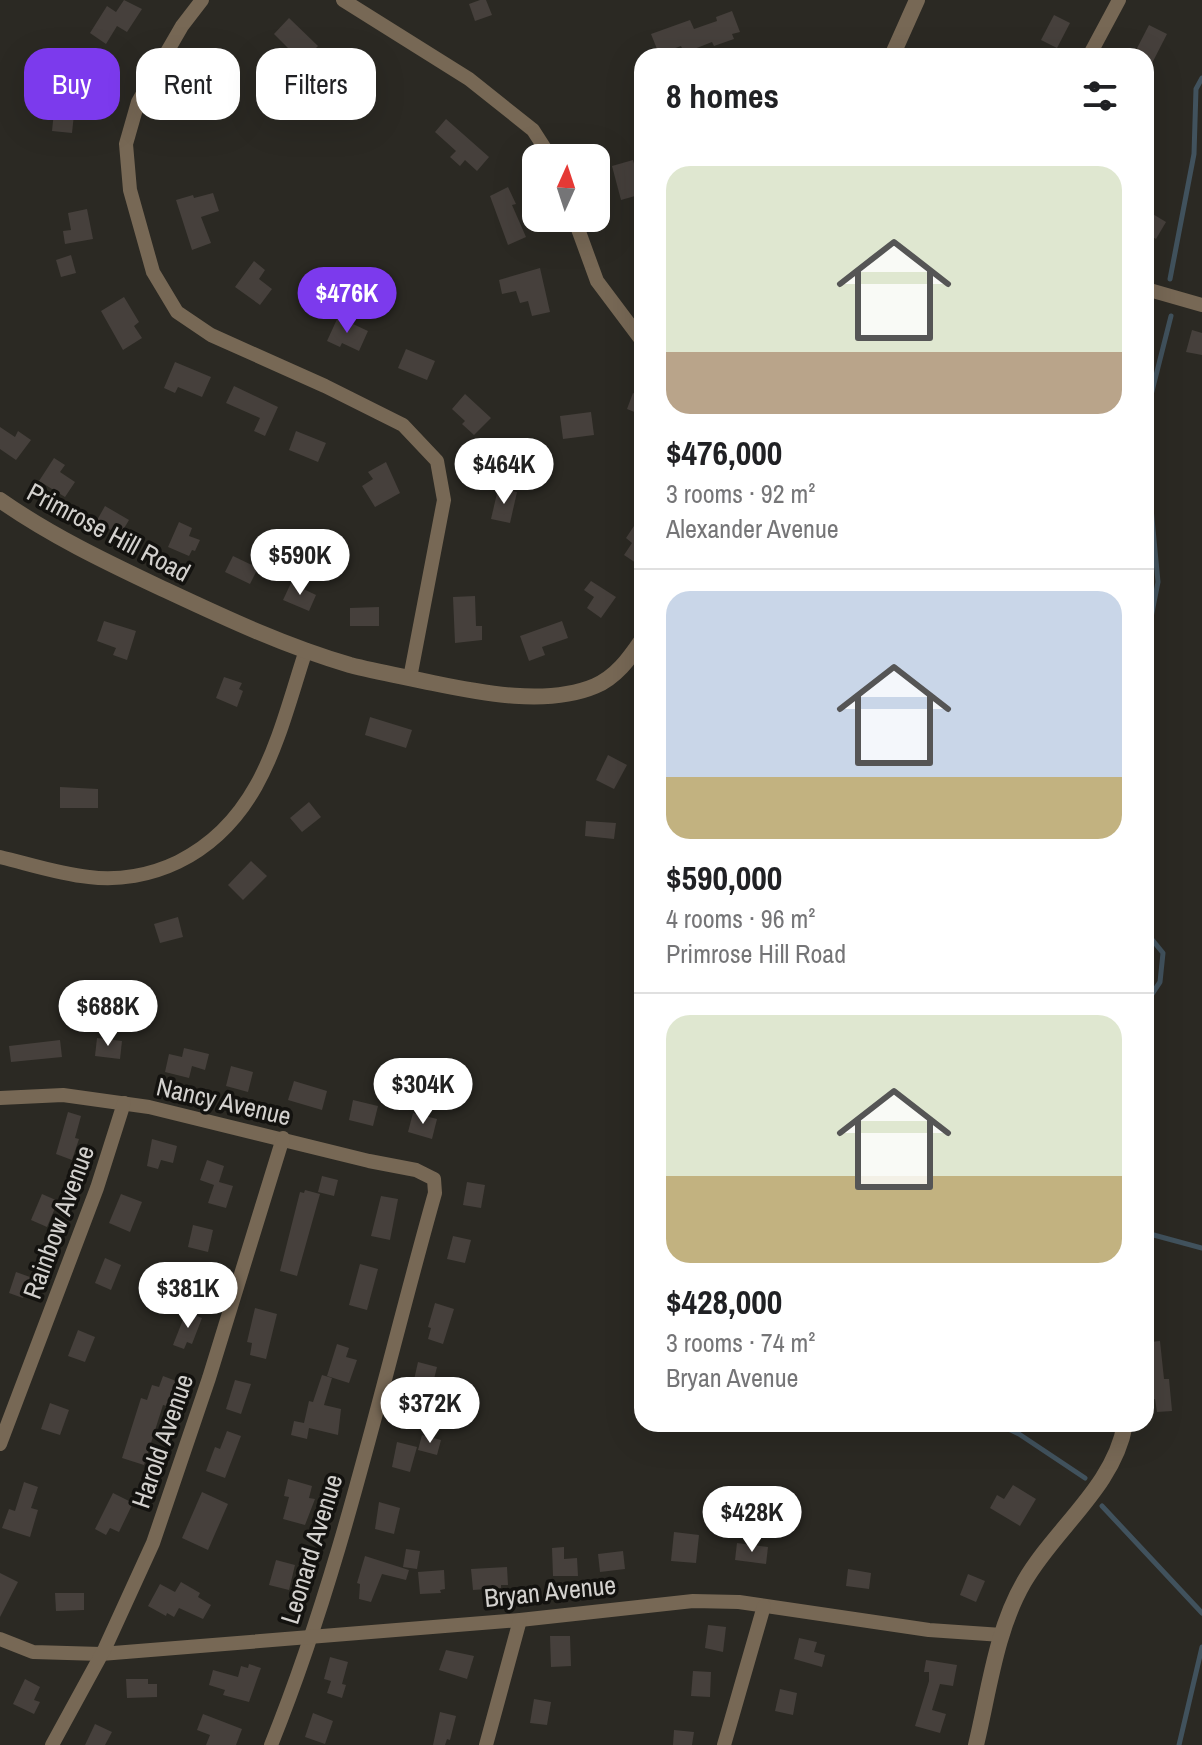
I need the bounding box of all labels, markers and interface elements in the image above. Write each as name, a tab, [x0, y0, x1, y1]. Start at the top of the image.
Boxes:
chip: Buy	[24, 48, 120, 120]
chip: Rent	[136, 48, 240, 120]
chip: Filters	[256, 48, 376, 120]
text: 8 homes	[666, 73, 779, 119]
icon: filters	[1078, 74, 1122, 118]
north arrow	[522, 144, 610, 232]
map controls	[522, 144, 610, 232]
icon: home	[822, 218, 966, 362]
pin: $476K	[291, 267, 403, 335]
text: $476K	[316, 275, 378, 310]
text: $476,000	[666, 430, 782, 476]
pin: $464K	[448, 438, 560, 506]
text: $464K	[473, 446, 535, 481]
street label: Primrose Hill Road	[21, 474, 197, 590]
text: 3 rooms · 92 m²	[666, 476, 815, 511]
text: Alexander Avenue	[666, 511, 839, 546]
pin: $590K	[244, 529, 356, 597]
text: $590K	[269, 537, 331, 572]
icon: home	[822, 643, 966, 787]
text: $590,000	[666, 855, 782, 901]
text: 4 rooms · 96 m²	[666, 901, 815, 936]
text: Primrose Hill Road	[666, 936, 846, 971]
pin: $688K	[52, 980, 164, 1048]
text: $688K	[77, 988, 139, 1023]
pin: $304K	[367, 1058, 479, 1126]
text: $304K	[392, 1066, 454, 1101]
icon: home	[822, 1067, 966, 1211]
street label: Nancy Avenue	[153, 1069, 295, 1133]
street label: Rainbow Avenue	[14, 1140, 102, 1304]
pin: $381K	[132, 1262, 244, 1330]
text: $381K	[157, 1270, 219, 1305]
text: $428,000	[666, 1279, 782, 1325]
text: 3 rooms · 74 m²	[666, 1325, 815, 1360]
text: Bryan Avenue	[666, 1360, 798, 1395]
street label: Harold Avenue	[123, 1369, 201, 1513]
pin: $372K	[374, 1377, 486, 1445]
text: $372K	[399, 1385, 461, 1420]
street label: Leonard Avenue	[272, 1470, 350, 1628]
pin: $428K	[696, 1486, 808, 1554]
text: $428K	[721, 1494, 783, 1529]
street label: Bryan Avenue	[482, 1567, 618, 1615]

